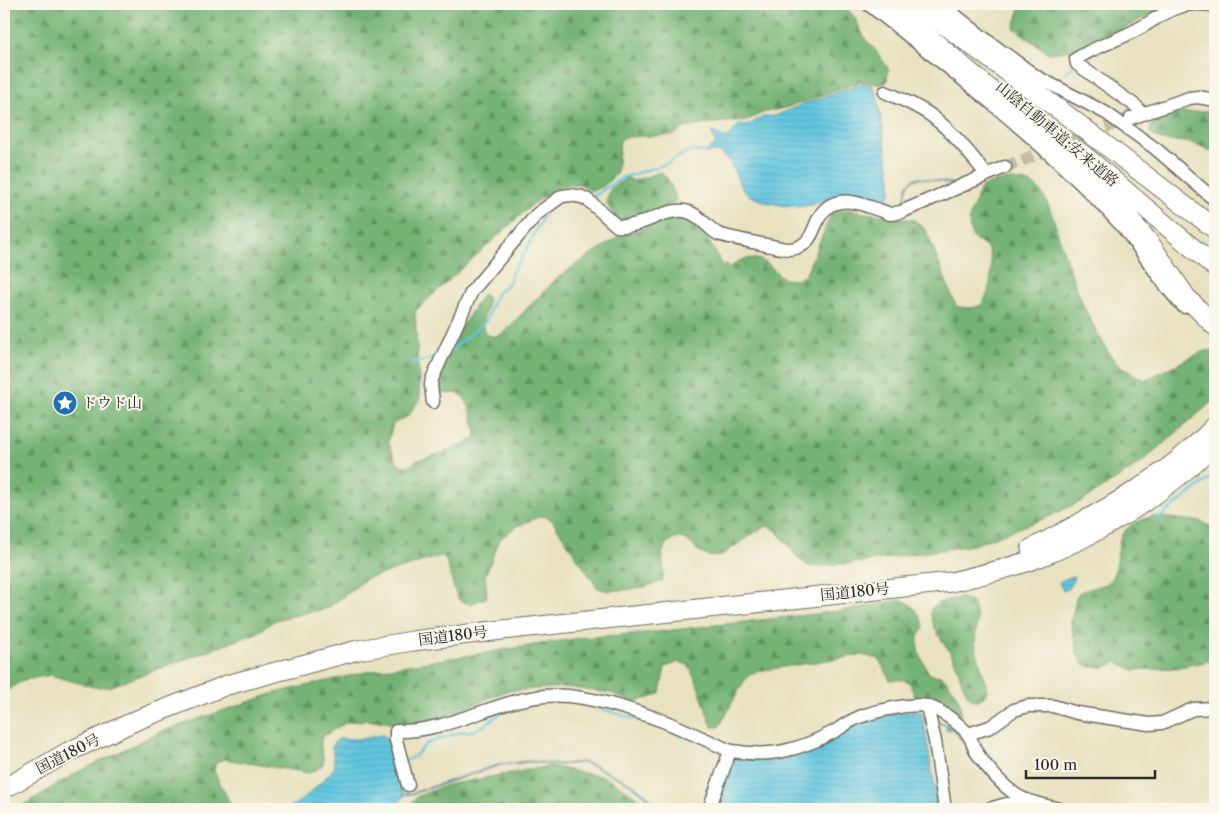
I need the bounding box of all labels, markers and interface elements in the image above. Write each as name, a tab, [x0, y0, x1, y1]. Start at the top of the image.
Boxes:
street label: 山陰自動車道;安来道路	[992, 77, 1123, 190]
place icon: ドウド山	[52, 390, 78, 416]
place label: ドウド山	[82, 393, 142, 412]
street label: 国道180号	[819, 578, 891, 605]
street label: 国道180号	[417, 622, 489, 649]
street label: 国道180号	[32, 729, 103, 778]
scale bar	[1026, 748, 1155, 780]
text: 100 m	[1034, 755, 1077, 774]

